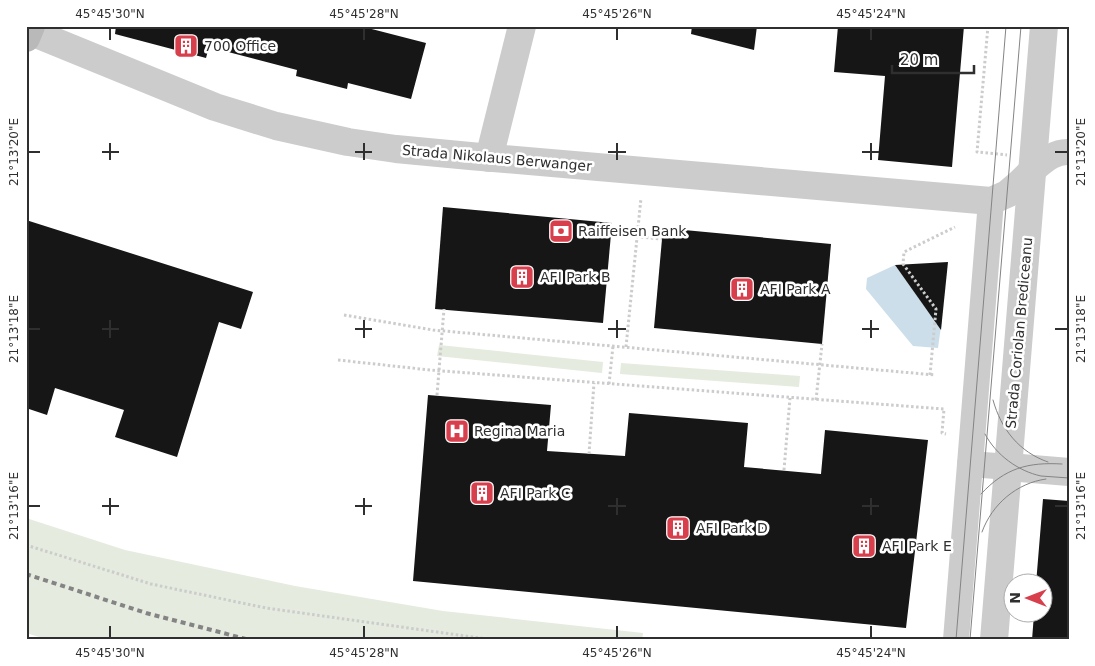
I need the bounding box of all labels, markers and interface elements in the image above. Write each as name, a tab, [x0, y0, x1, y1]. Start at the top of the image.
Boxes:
text: 45°45'30"N	[75, 7, 145, 21]
text: 45°45'28"N	[329, 7, 399, 21]
text: 45°45'26"N	[582, 7, 652, 21]
text: 45°45'24"N	[836, 7, 906, 21]
building icon: 700 Office	[173, 33, 199, 59]
place label: 700 Office	[204, 38, 276, 54]
scale bar	[892, 42, 975, 74]
text: 20 m	[900, 51, 938, 69]
text: 21°13'20"E	[7, 118, 21, 186]
text: 21°13'20"E	[1074, 118, 1088, 186]
street label: Strada Nikolaus Berwanger	[401, 142, 593, 174]
bank icon: Raiffeisen Bank	[548, 218, 574, 244]
place label: Raiffeisen Bank	[578, 223, 687, 239]
street label: Strada Coriolan Brediceanu	[1003, 237, 1035, 429]
building icon: AFI Park B	[509, 264, 535, 290]
place label: AFI Park B	[540, 269, 611, 285]
building icon: AFI Park A	[729, 276, 755, 302]
place label: AFI Park A	[760, 281, 831, 297]
text: 21°13'18"E	[7, 295, 21, 363]
text: 21°13'18"E	[1074, 295, 1088, 363]
hospital icon: Regina Maria	[444, 418, 470, 444]
place label: Regina Maria	[474, 423, 565, 439]
text: 21°13'16"E	[7, 472, 21, 540]
text: 21°13'16"E	[1074, 472, 1088, 540]
building icon: AFI Park C	[469, 480, 495, 506]
place label: AFI Park C	[500, 485, 571, 501]
building icon: AFI Park D	[665, 515, 691, 541]
place label: AFI Park D	[696, 520, 768, 536]
building icon: AFI Park E	[851, 533, 877, 559]
place label: AFI Park E	[882, 538, 952, 554]
north arrow	[1002, 574, 1052, 624]
text: N	[1007, 592, 1023, 604]
text: 45°45'30"N	[75, 646, 145, 660]
text: 45°45'28"N	[329, 646, 399, 660]
text: 45°45'26"N	[582, 646, 652, 660]
text: 45°45'24"N	[836, 646, 906, 660]

